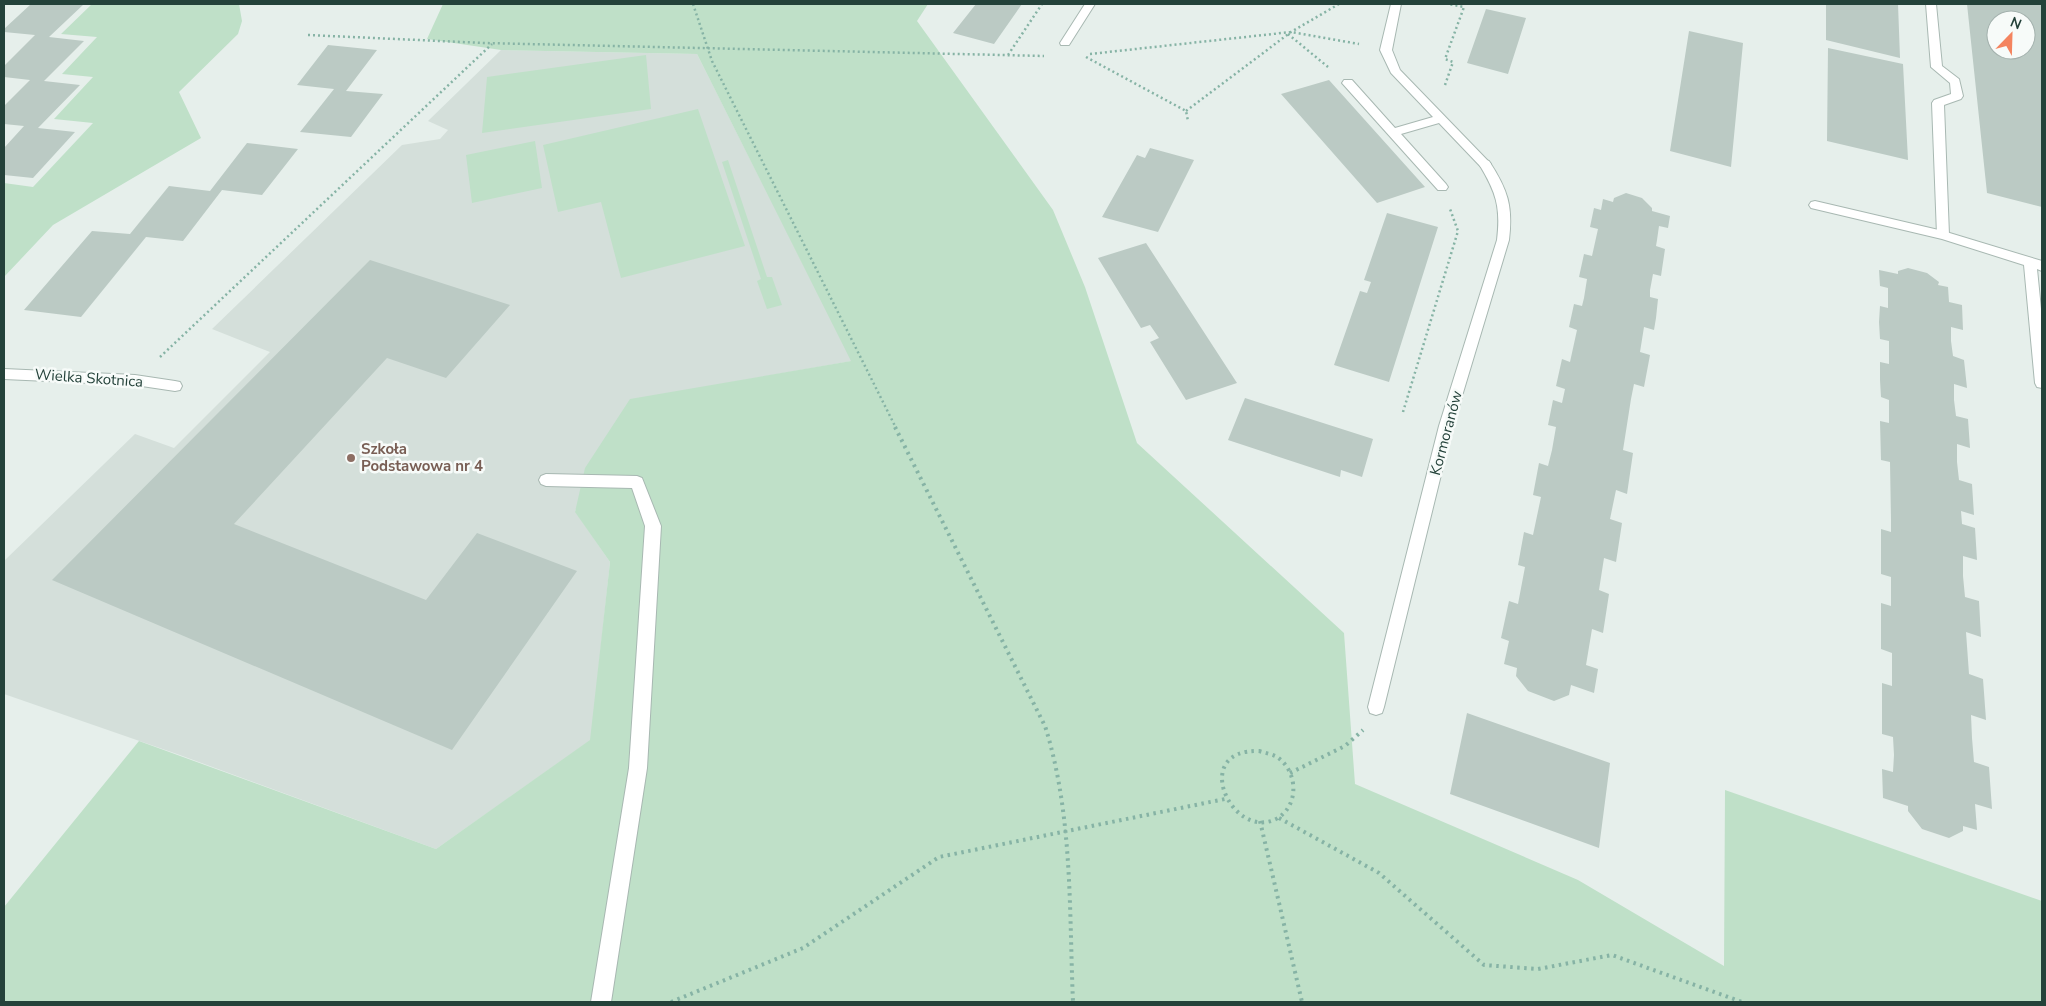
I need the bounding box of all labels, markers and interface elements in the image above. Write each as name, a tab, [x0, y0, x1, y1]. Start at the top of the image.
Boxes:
north arrow	[1986, 10, 2036, 60]
text: N	[2007, 13, 2024, 34]
street label: Wielka Skotnica	[34, 364, 144, 392]
street label: Kormoranów	[1425, 388, 1467, 477]
place label: Szkoła Podstawowa nr 4	[361, 439, 483, 476]
marker: Szkoła Podstawowa nr 4	[345, 452, 357, 464]

